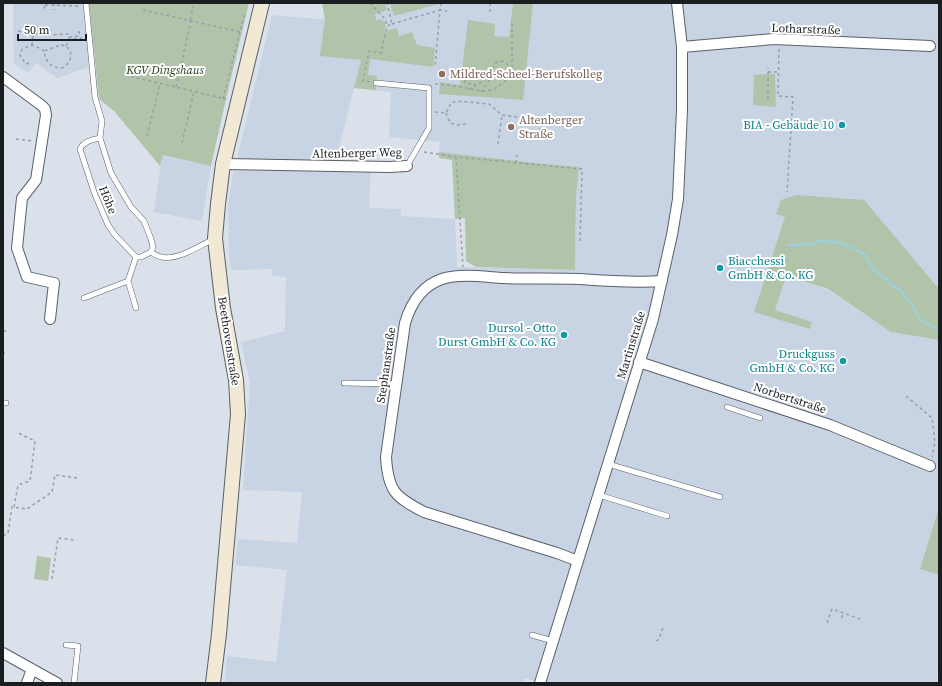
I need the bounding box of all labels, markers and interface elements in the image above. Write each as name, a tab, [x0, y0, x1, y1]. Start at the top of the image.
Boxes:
scale bar	[18, 16, 86, 42]
street label: Lotharstraße	[771, 20, 841, 38]
text: 50 m	[24, 22, 50, 38]
park label: KGV Dingshaus	[125, 62, 204, 78]
place label: Mildred-Scheel-Berufskolleg	[450, 66, 602, 82]
marker: Mildred-Scheel-Berufskolleg	[437, 69, 447, 79]
place label: Altenberger Straße	[519, 112, 583, 142]
place label: BIA - Gebäude 10	[743, 117, 834, 133]
marker: BIA - Gebäude 10	[837, 120, 847, 130]
marker: Altenberger Straße	[506, 122, 516, 132]
street label: Altenberger Weg	[312, 144, 402, 162]
street label: Höhe	[95, 184, 121, 216]
place label: Biacchessi GmbH & Co. KG	[728, 253, 814, 283]
marker: Biacchessi GmbH & Co. KG	[715, 263, 725, 273]
street label: Beethovenstraße	[214, 295, 244, 387]
street label: Martinstraße	[613, 309, 649, 381]
place label: Dursol - Otto Durst GmbH & Co. KG	[438, 320, 556, 350]
street label: Stephanstraße	[373, 326, 399, 404]
marker: Dursol - Otto Durst GmbH & Co. KG	[559, 330, 569, 340]
place label: Druckguss GmbH & Co. KG	[749, 346, 835, 376]
marker: Druckguss GmbH & Co. KG	[838, 356, 848, 366]
street label: Norbertstraße	[751, 379, 829, 417]

